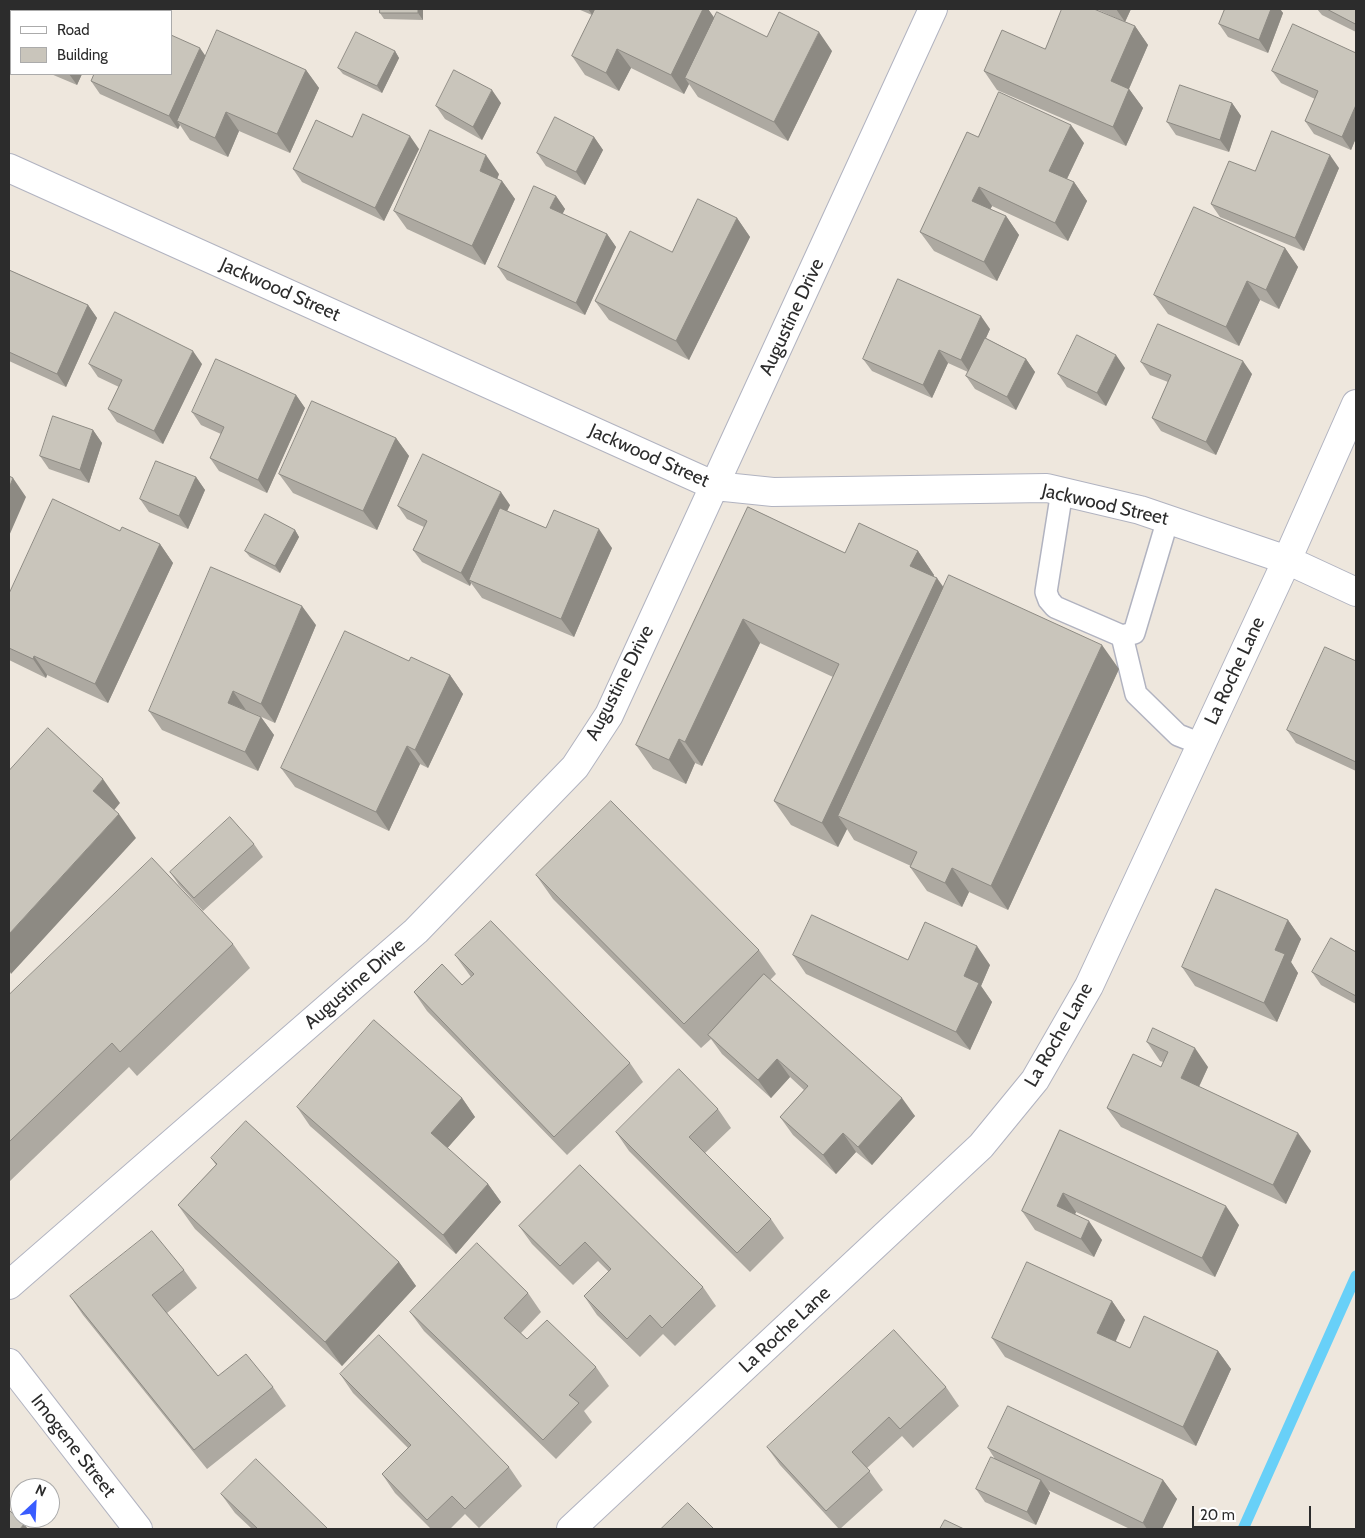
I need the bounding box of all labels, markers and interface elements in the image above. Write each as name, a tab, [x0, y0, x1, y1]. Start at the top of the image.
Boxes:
legend	[10, 10, 172, 75]
text: Road	[57, 21, 90, 39]
text: Building	[57, 46, 108, 64]
street label: Jackwood Street	[216, 253, 344, 327]
street label: Augustine Drive	[755, 255, 829, 379]
street label: Jackwood Street	[585, 419, 713, 493]
street label: Jackwood Street	[1040, 479, 1170, 531]
street label: La Roche Lane	[1200, 613, 1270, 729]
street label: Augustine Drive	[581, 622, 659, 744]
street label: Augustine Drive	[300, 934, 410, 1034]
street label: La Roche Lane	[1020, 979, 1098, 1091]
street label: La Roche Lane	[735, 1282, 835, 1378]
street label: Imogene Street	[26, 1390, 120, 1502]
north arrow	[10, 1478, 60, 1528]
text: N	[33, 1480, 49, 1501]
scale bar	[1195, 1496, 1314, 1528]
text: 20 m	[1200, 1506, 1235, 1524]

